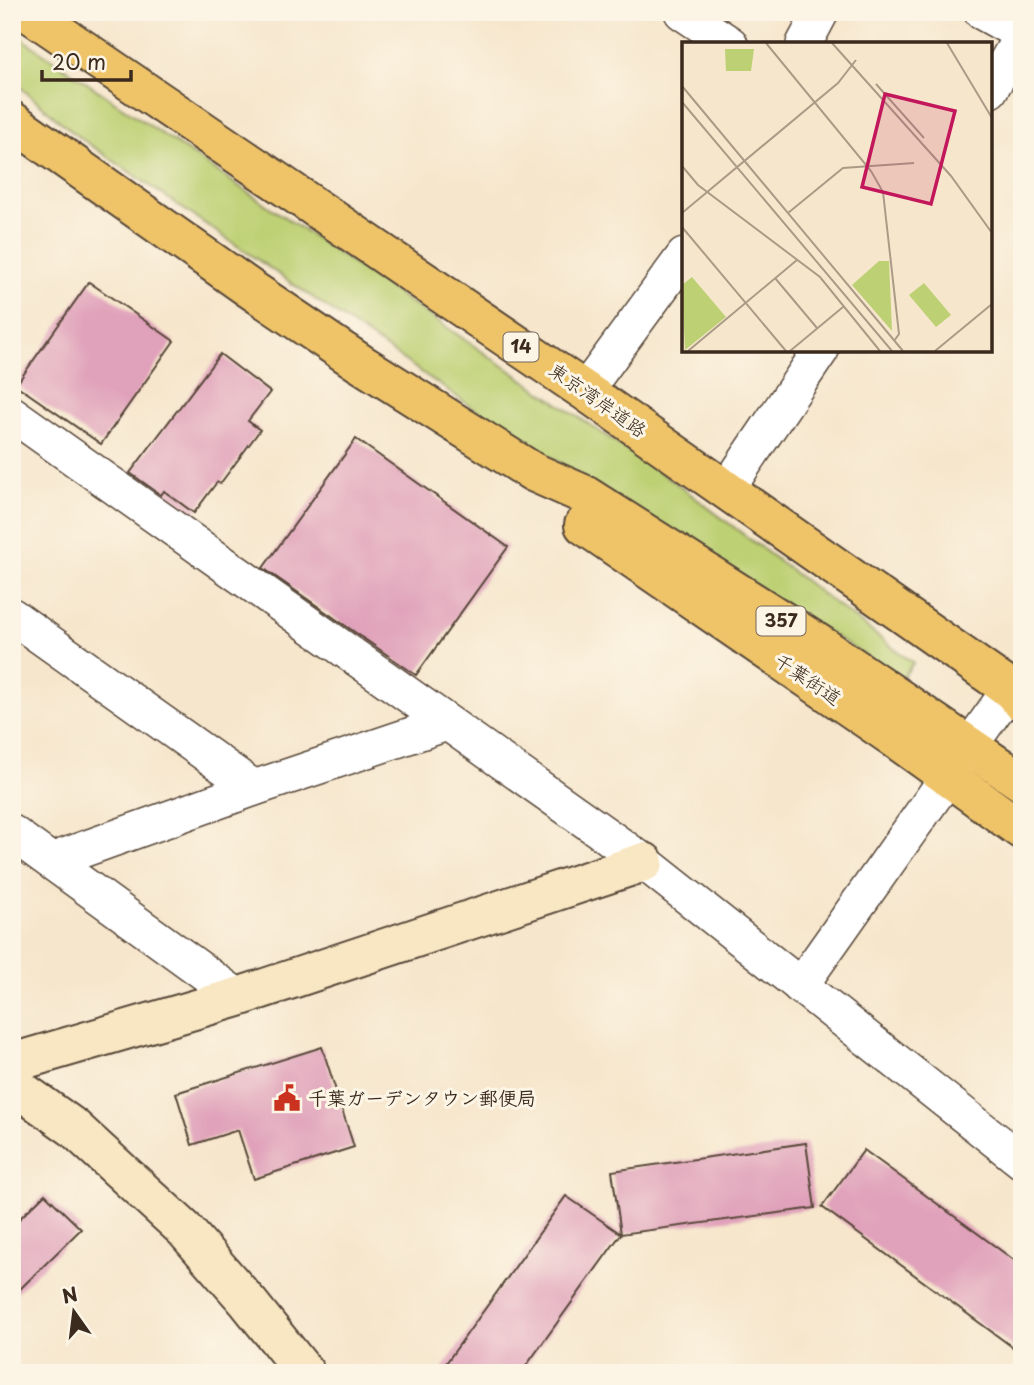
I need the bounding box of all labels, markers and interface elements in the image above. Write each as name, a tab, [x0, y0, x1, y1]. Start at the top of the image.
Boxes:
scale bar	[42, 38, 131, 82]
inset map	[682, 42, 992, 352]
text: 20 m	[52, 45, 106, 77]
road number: 14	[504, 332, 538, 362]
street label: 東京湾岸道路	[544, 355, 653, 443]
road number: 357	[756, 606, 806, 636]
street label: 千葉街道	[769, 645, 848, 711]
public building icon: 千葉ガーデンタウン郵便局	[272, 1083, 302, 1113]
place label: 千葉ガーデンタウン郵便局	[308, 1083, 536, 1111]
north arrow	[38, 1276, 108, 1346]
text: N	[59, 1279, 80, 1310]

